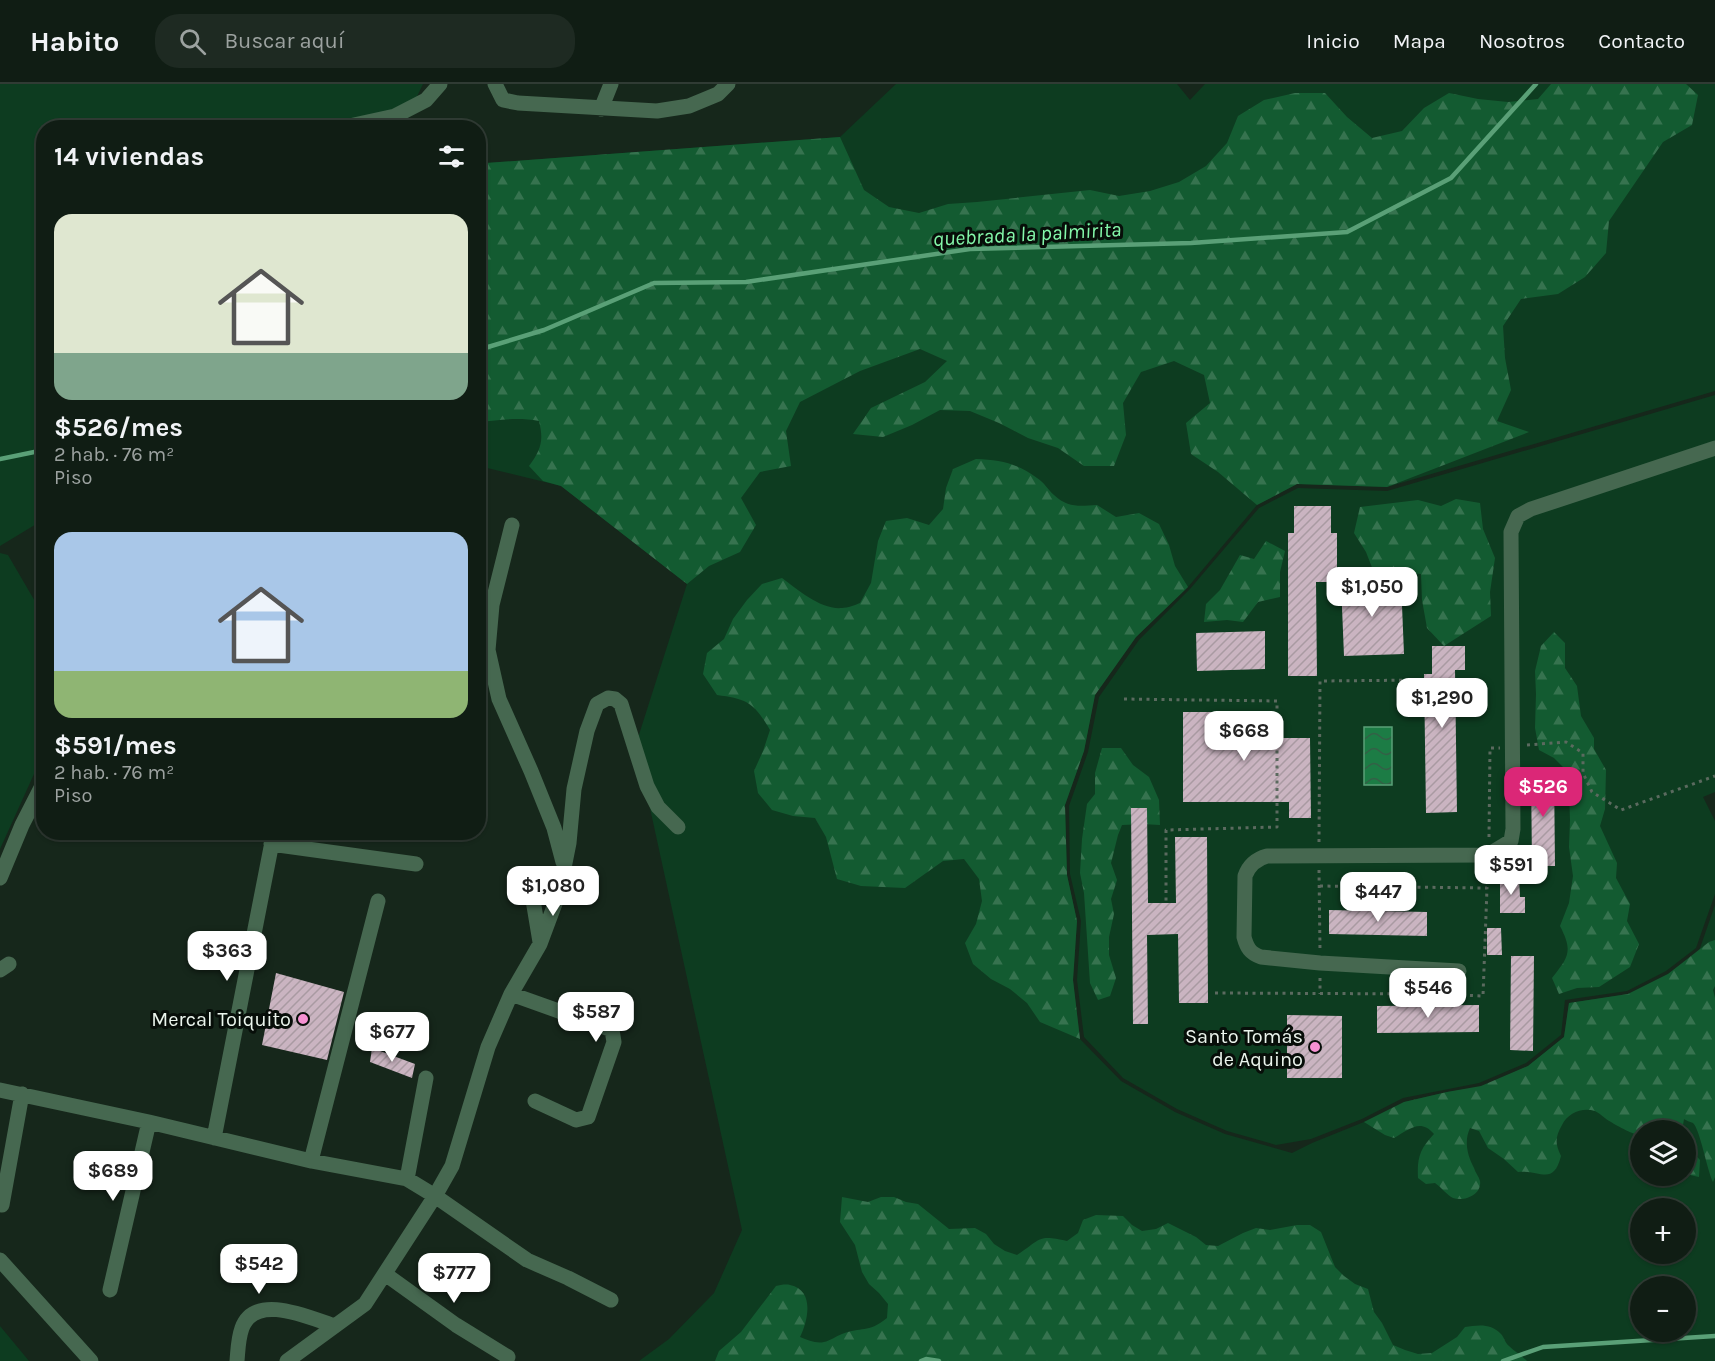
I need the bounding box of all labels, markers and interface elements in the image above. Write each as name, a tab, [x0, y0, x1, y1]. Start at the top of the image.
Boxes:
search box	[155, 14, 575, 68]
text: Habito	[30, 25, 119, 58]
icon: search	[176, 25, 209, 58]
text: Buscar aquí	[224, 28, 344, 54]
text: Inicio	[1306, 29, 1360, 53]
text: Mapa	[1393, 29, 1446, 53]
text: Nosotros	[1479, 29, 1565, 53]
text: Contacto	[1598, 29, 1685, 53]
icon: filters	[435, 140, 468, 173]
text: 14 viviendas	[54, 141, 204, 172]
water label: quebrada la palmirita	[932, 217, 1122, 251]
icon: home	[207, 253, 315, 361]
text: $526/mes	[54, 412, 183, 443]
text: 2 hab. · 76 m²	[54, 443, 174, 466]
text: Piso	[54, 466, 92, 489]
pin: $1,050	[1323, 567, 1421, 618]
icon: home	[207, 571, 315, 679]
text: $1,050	[1341, 575, 1403, 598]
pin: $1,290	[1393, 678, 1491, 729]
text: $1,290	[1411, 686, 1473, 709]
pin: $668	[1208, 711, 1280, 762]
text: $668	[1219, 719, 1270, 742]
text: $591/mes	[54, 730, 177, 761]
text: 2 hab. · 76 m²	[54, 761, 174, 784]
pin: $526	[1507, 767, 1579, 818]
text: $526	[1518, 775, 1568, 798]
text: Piso	[54, 784, 92, 807]
pin: $591	[1475, 845, 1547, 896]
text: $591	[1489, 853, 1533, 876]
pin: $1,080	[504, 866, 602, 917]
pin: $447	[1342, 872, 1414, 923]
text: $1,080	[521, 874, 585, 897]
text: $447	[1354, 880, 1402, 903]
pin: $363	[191, 931, 263, 982]
text: $363	[202, 939, 252, 962]
pin: $546	[1392, 968, 1464, 1019]
text: $546	[1403, 976, 1453, 999]
pin: $587	[560, 992, 632, 1043]
text: $587	[572, 1000, 620, 1023]
place label: Mercal Toiquito	[151, 1008, 291, 1031]
marker: Mercal Toiquito	[296, 1012, 310, 1026]
pin: $677	[356, 1012, 428, 1063]
text: $677	[369, 1020, 415, 1043]
place label: Santo Tomás de Aquino	[1185, 1025, 1303, 1071]
marker: Santo Tomás de Aquino	[1308, 1040, 1322, 1054]
map controls	[1630, 1120, 1696, 1342]
button: layers	[1630, 1120, 1696, 1186]
pin: $689	[77, 1151, 149, 1202]
text: $689	[87, 1159, 139, 1182]
button: +	[1630, 1198, 1696, 1264]
pin: $542	[223, 1244, 295, 1295]
text: $542	[234, 1252, 284, 1275]
pin: $777	[418, 1253, 490, 1304]
text: $777	[432, 1261, 476, 1284]
button: −	[1630, 1276, 1696, 1342]

